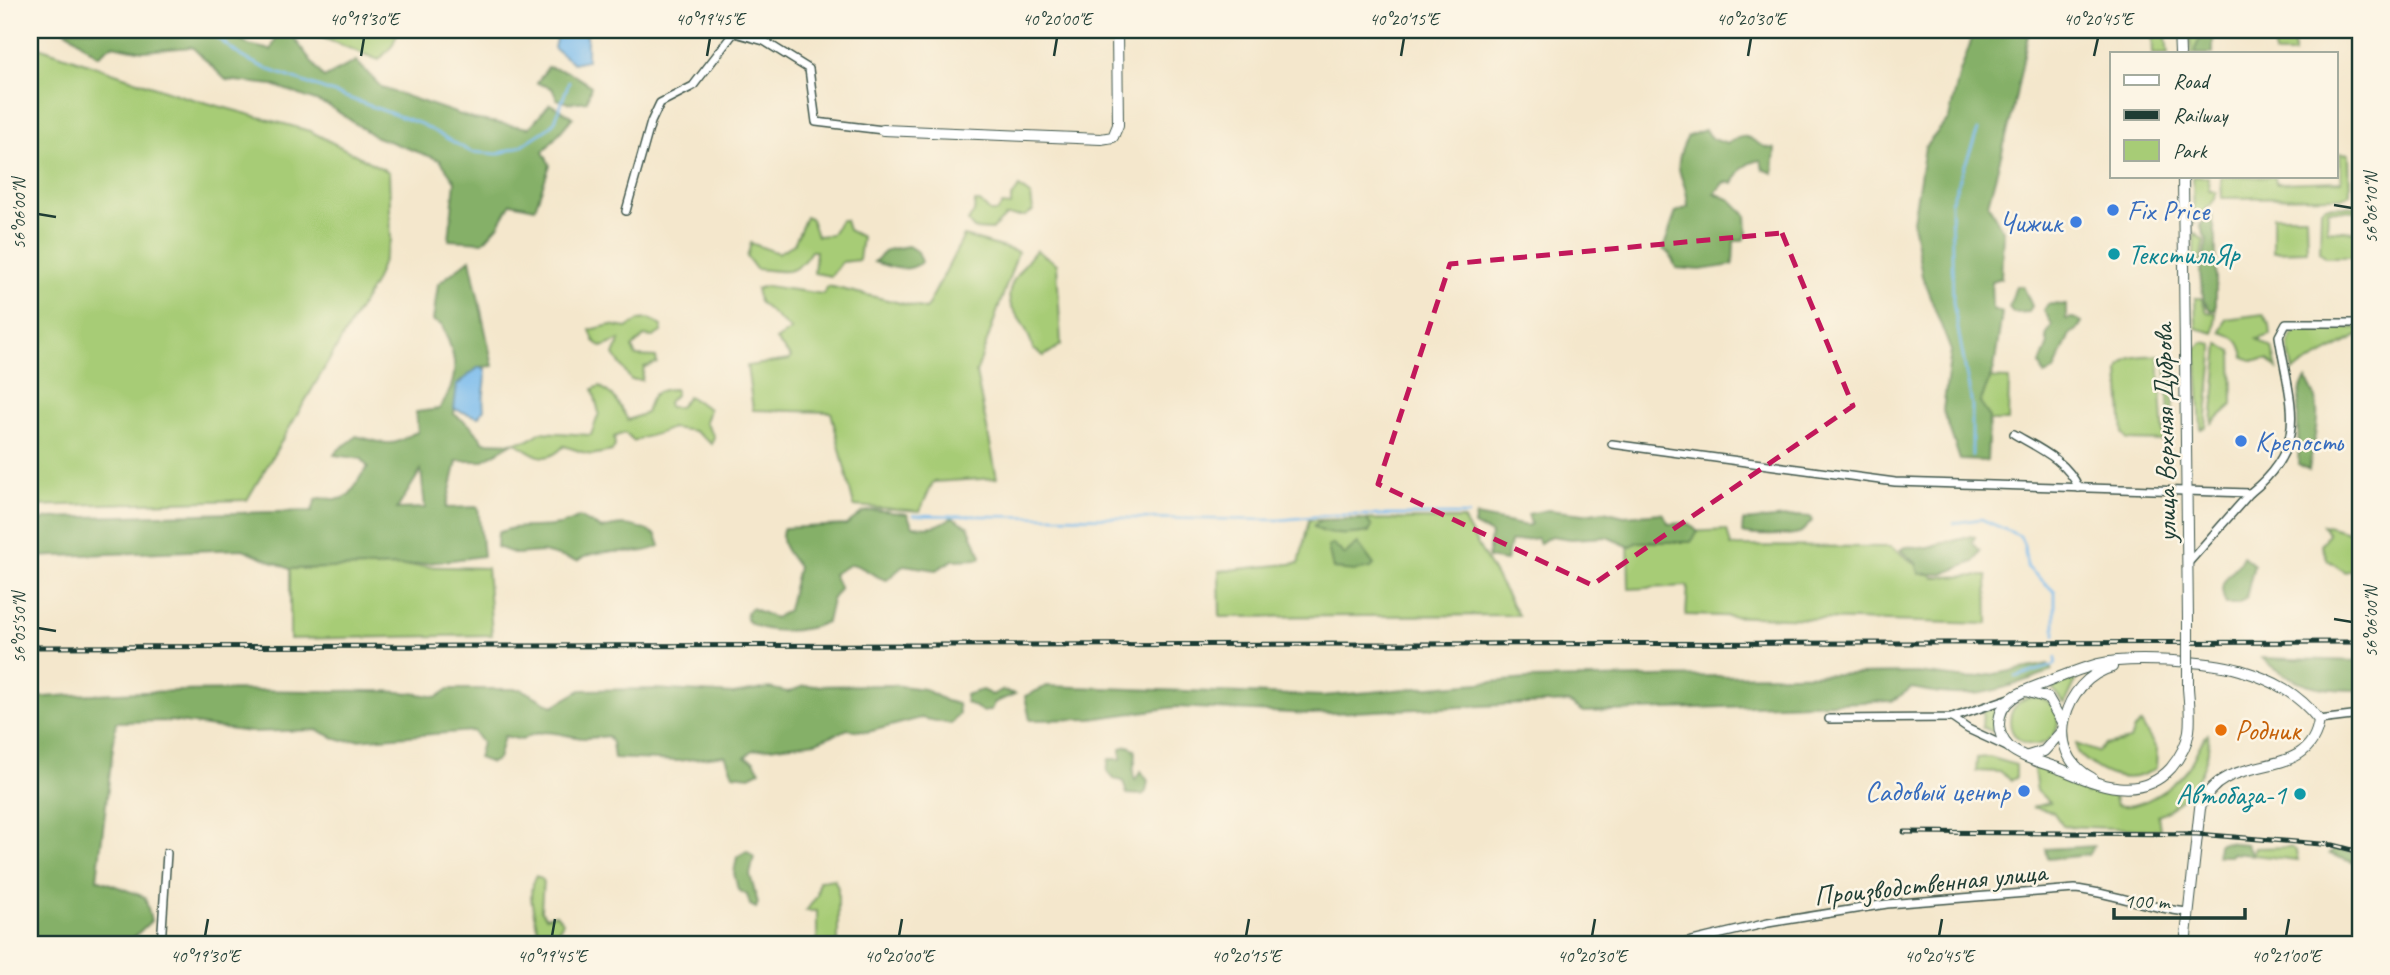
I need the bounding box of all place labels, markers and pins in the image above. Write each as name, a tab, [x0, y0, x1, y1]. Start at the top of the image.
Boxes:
place label: Fix Price	[2127, 193, 2211, 228]
marker: Fix Price	[2105, 202, 2121, 218]
place label: Чижик	[1999, 205, 2065, 240]
marker: Чижик	[2068, 214, 2084, 230]
place label: ТекстильЯр	[2128, 237, 2242, 272]
marker: ТекстильЯр	[2106, 246, 2122, 262]
place label: Крепость	[2255, 424, 2345, 459]
marker: Крепость	[2233, 433, 2249, 449]
place label: Родник	[2235, 713, 2302, 748]
marker: Родник	[2213, 722, 2229, 738]
place label: Садовый центр	[1865, 774, 2011, 809]
place label: Автобаза-1	[2176, 777, 2287, 813]
marker: Садовый центр	[2016, 783, 2032, 799]
marker: Автобаза-1	[2292, 786, 2308, 802]

